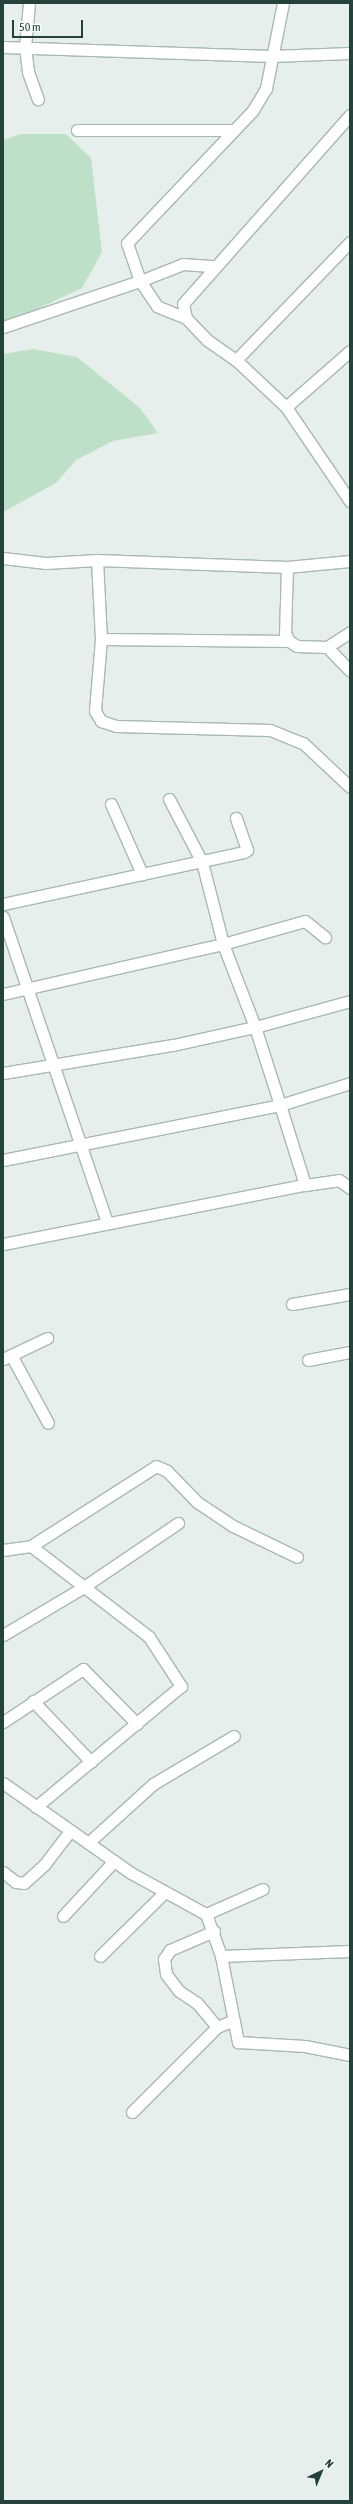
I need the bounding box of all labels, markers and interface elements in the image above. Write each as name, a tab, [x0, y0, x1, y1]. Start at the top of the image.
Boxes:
scale bar	[14, 12, 85, 38]
text: 50 m	[19, 20, 41, 34]
north arrow	[301, 2452, 341, 2492]
text: N	[323, 2457, 336, 2470]

